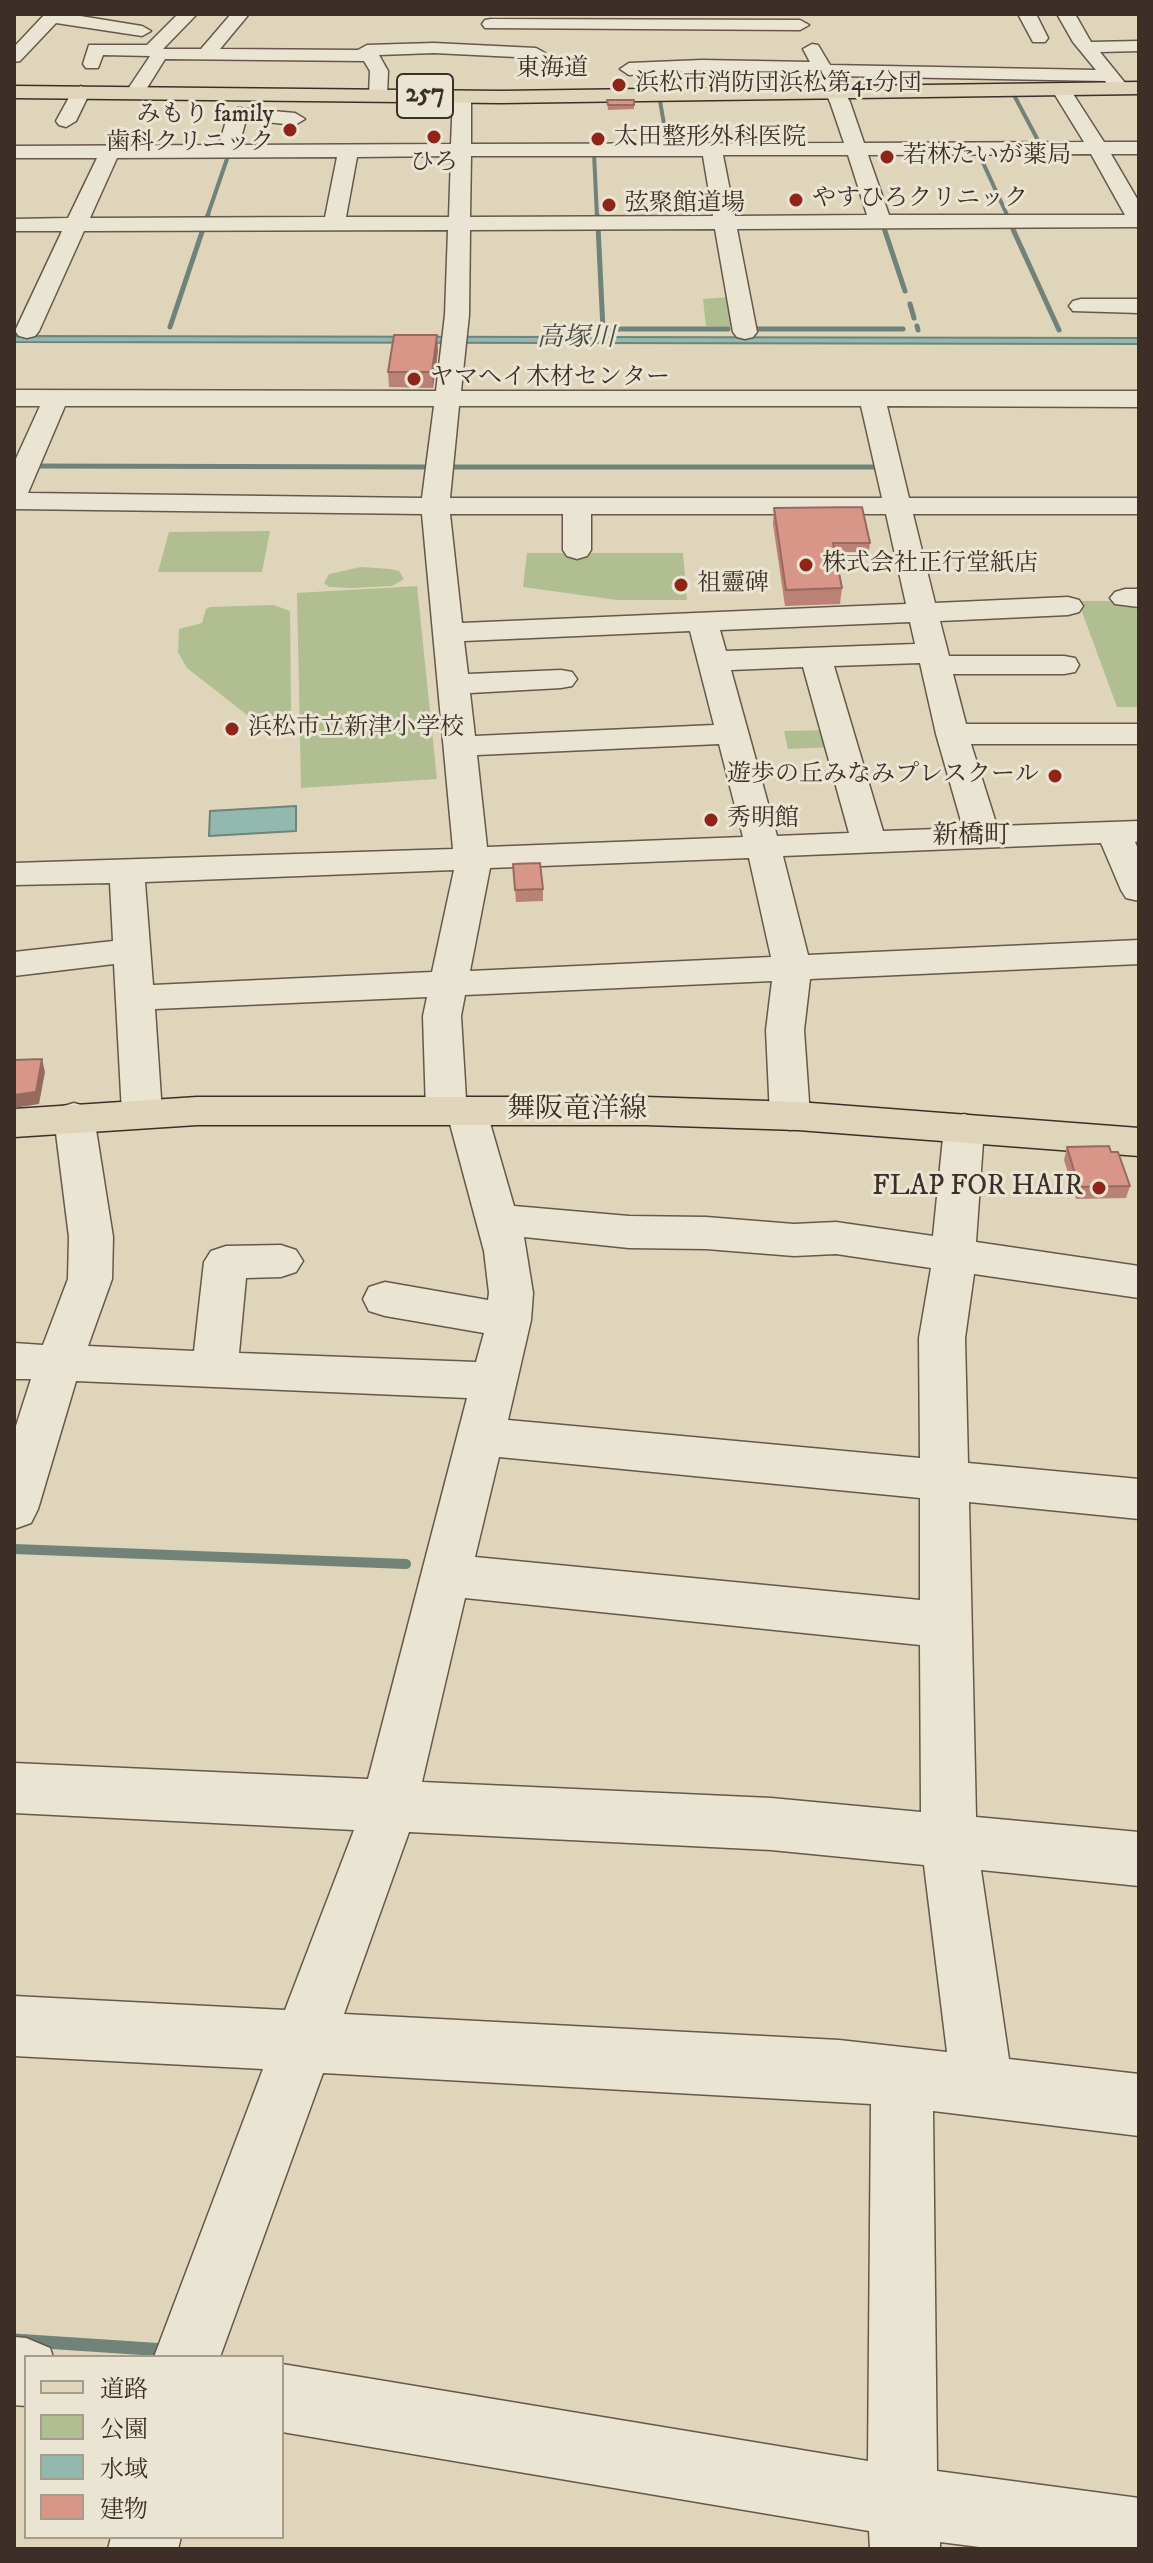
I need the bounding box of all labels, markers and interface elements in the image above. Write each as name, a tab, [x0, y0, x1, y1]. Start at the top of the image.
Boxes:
street label: 東海道	[516, 56, 588, 84]
place label: 浜松市消防団浜松第41分団	[635, 71, 922, 99]
road number: 257	[397, 74, 453, 118]
marker: 浜松市消防団浜松第41分団	[610, 76, 628, 94]
place label: みもり family 歯科クリニック	[106, 102, 274, 158]
marker: みもり family 歯科クリニック	[281, 121, 299, 139]
place label: 太田整形外科医院	[614, 125, 806, 153]
marker: ひろ	[425, 128, 443, 146]
marker: 太田整形外科医院	[589, 130, 607, 148]
place label: 若林たいが薬局	[903, 143, 1071, 171]
marker: 若林たいが薬局	[878, 148, 896, 166]
place label: ひろ	[410, 150, 458, 178]
place label: やすひろクリニック	[812, 186, 1028, 214]
place label: 弦聚館道場	[625, 191, 745, 219]
marker: やすひろクリニック	[787, 191, 805, 209]
marker: 弦聚館道場	[600, 196, 618, 214]
water label: 高塚川	[537, 324, 615, 356]
place label: ヤマヘイ木材センター	[430, 365, 670, 393]
marker: ヤマヘイ木材センター	[405, 370, 423, 388]
place label: 株式会社正行堂紙店	[822, 551, 1038, 579]
marker: 株式会社正行堂紙店	[797, 556, 815, 574]
place label: 祖靈碑	[697, 571, 769, 599]
marker: 祖靈碑	[672, 576, 690, 594]
place label: 浜松市立新津小学校	[248, 715, 464, 743]
marker: 浜松市立新津小学校	[223, 720, 241, 738]
place label: 遊歩の丘みなみプレスクール	[727, 762, 1039, 790]
marker: 遊歩の丘みなみプレスクール	[1046, 767, 1064, 785]
place label: 秀明館	[727, 806, 799, 834]
marker: 秀明館	[702, 811, 720, 829]
district label: 新橋町	[932, 822, 1010, 854]
street label: 舞阪竜洋線	[507, 1094, 647, 1128]
place label: FLAP FOR HAIR	[872, 1171, 1083, 1205]
marker: FLAP FOR HAIR	[1090, 1179, 1108, 1197]
legend	[24, 2355, 284, 2539]
text: 道路	[100, 2375, 148, 2405]
text: 公園	[100, 2415, 148, 2445]
text: 水域	[100, 2455, 148, 2485]
text: 建物	[100, 2495, 148, 2525]

